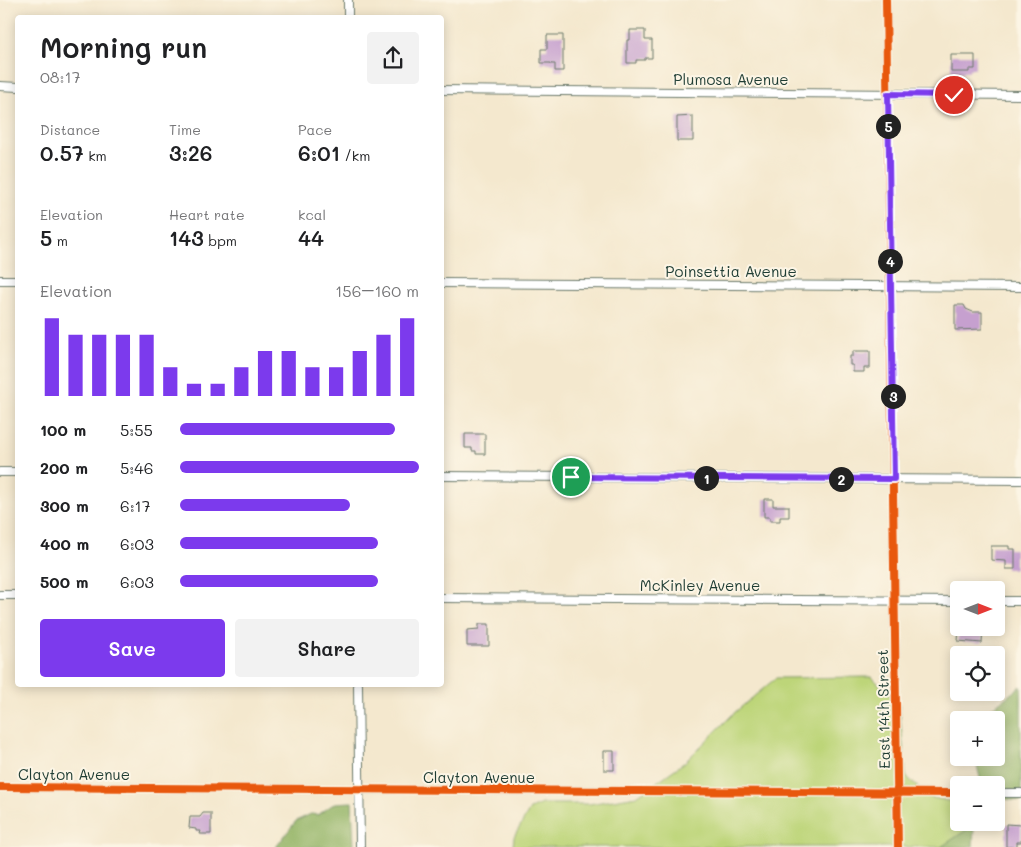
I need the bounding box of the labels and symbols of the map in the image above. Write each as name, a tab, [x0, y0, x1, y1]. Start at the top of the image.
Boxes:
street label: Plumosa Avenue	[673, 69, 789, 89]
pin	[933, 74, 975, 116]
pin: 5	[876, 114, 900, 138]
pin: 4	[878, 248, 902, 274]
street label: Poinsettia Avenue	[665, 261, 797, 281]
pin: 3	[880, 384, 906, 408]
pin	[550, 456, 592, 498]
pin: 1	[694, 466, 718, 490]
pin: 2	[828, 466, 854, 492]
street label: McKinley Avenue	[640, 575, 760, 595]
north arrow	[950, 581, 1005, 636]
street label: East 14th Street	[872, 649, 894, 769]
street label: Clayton Avenue	[18, 764, 130, 784]
street label: Clayton Avenue	[423, 767, 535, 787]

